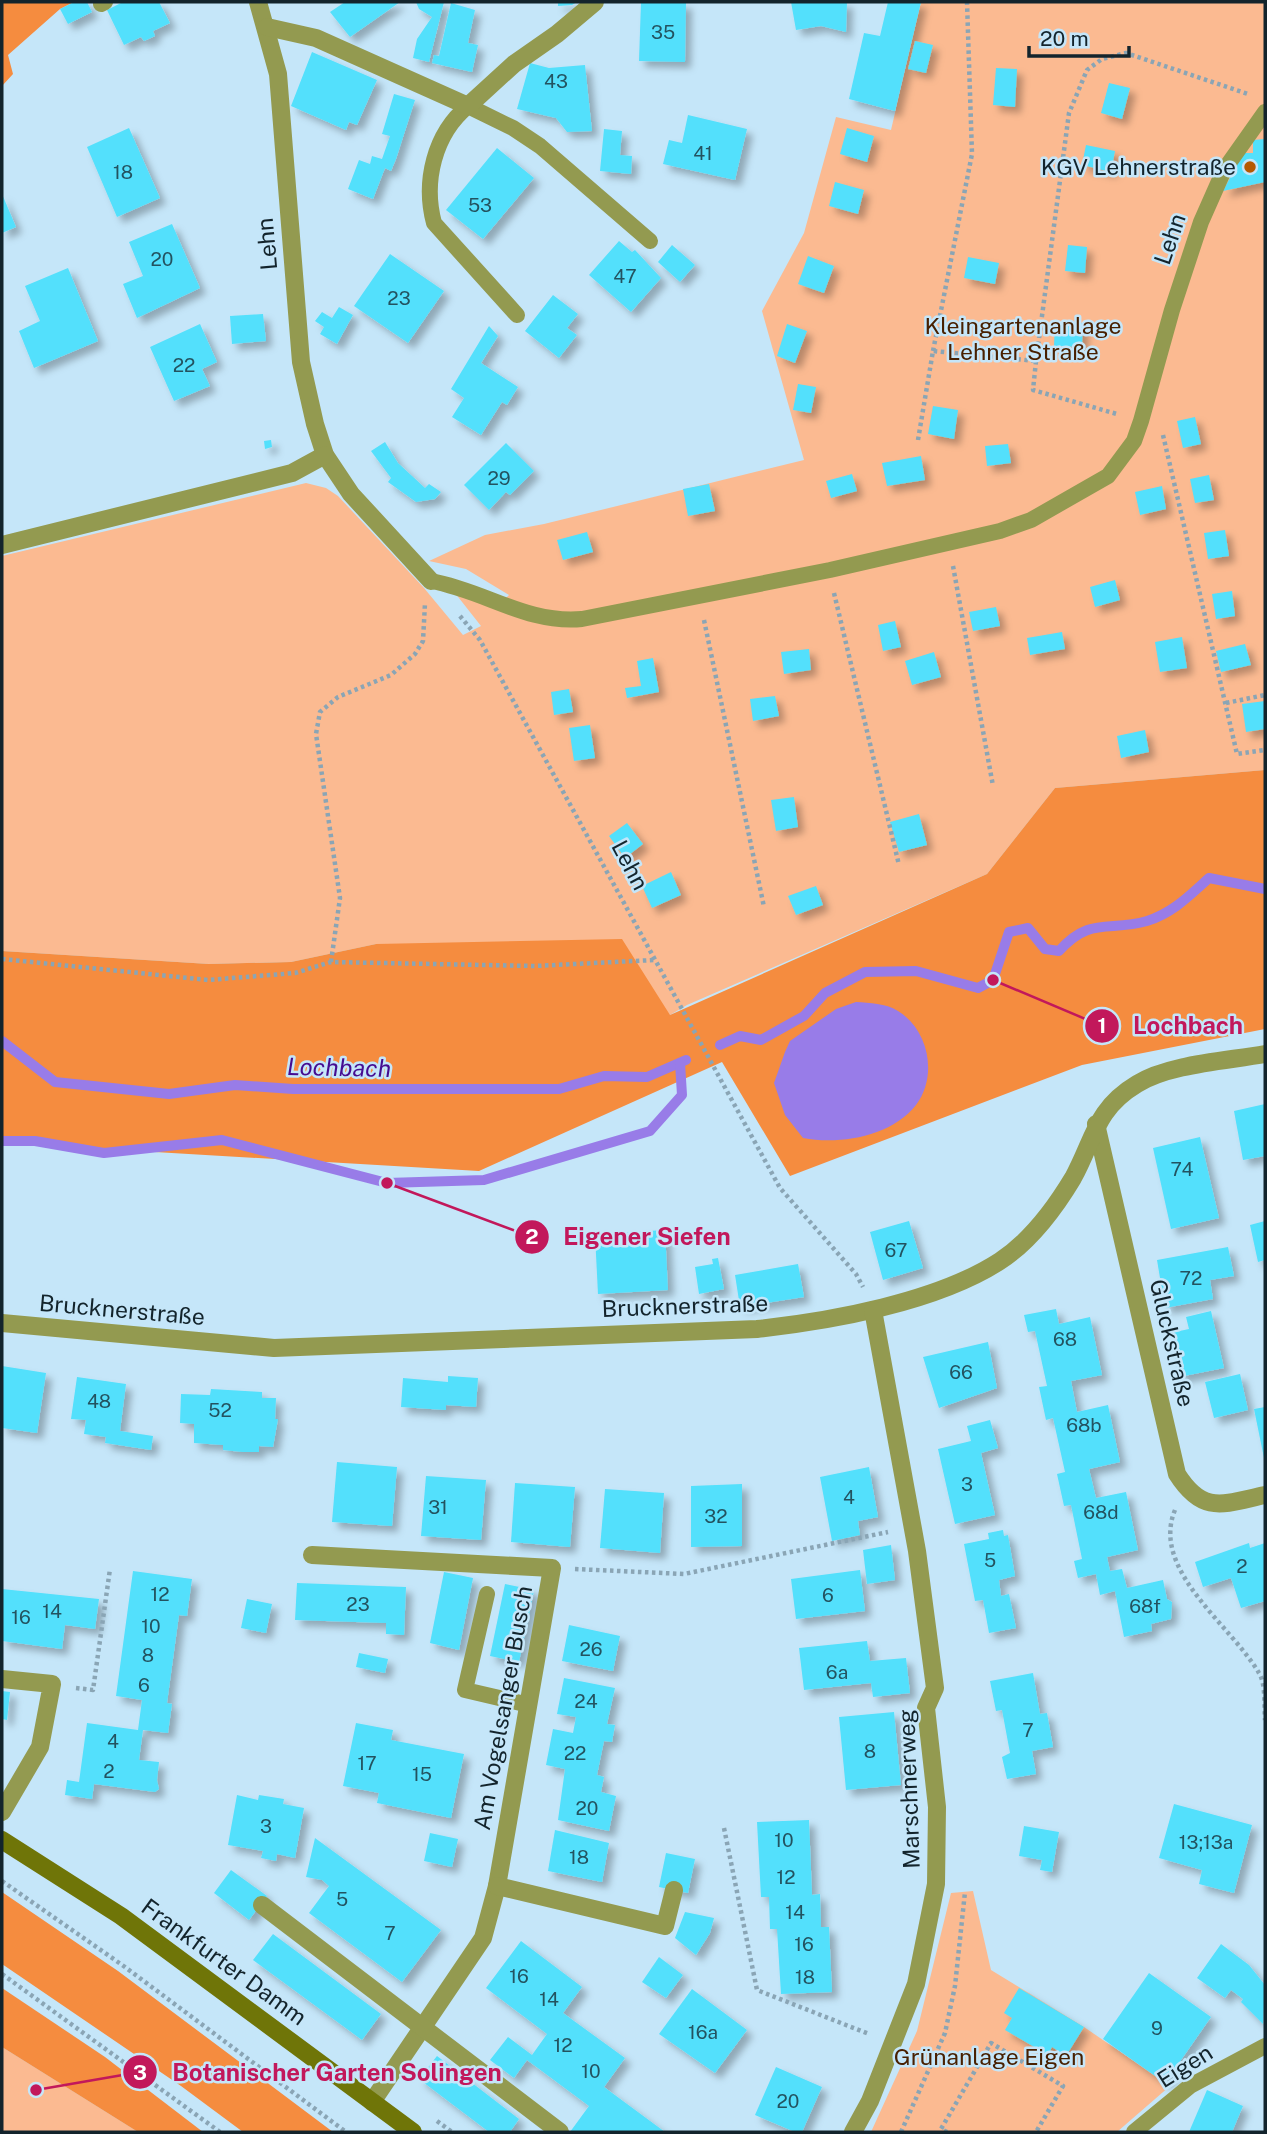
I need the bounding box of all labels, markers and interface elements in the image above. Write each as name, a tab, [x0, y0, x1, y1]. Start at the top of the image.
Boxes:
scale bar	[1029, 14, 1129, 58]
house number: 35	[651, 21, 675, 43]
text: 20 m	[1040, 26, 1089, 51]
house number: 43	[544, 70, 568, 92]
house number: 41	[693, 142, 713, 164]
place label: KGV Lehnerstraße	[1041, 153, 1236, 180]
marker: KGV Lehnerstraße	[1242, 159, 1258, 175]
house number: 18	[113, 161, 133, 183]
house number: 53	[468, 194, 492, 216]
street label: Lehn	[1148, 210, 1191, 268]
street label: Lehn	[251, 217, 282, 271]
house number: 20	[151, 248, 173, 270]
house number: 47	[613, 265, 637, 287]
house number: 23	[387, 287, 411, 309]
park label: Kleingartenanlage Lehner Straße	[925, 312, 1122, 365]
house number: 22	[173, 354, 195, 376]
house number: 29	[487, 467, 511, 489]
street label: Lehn	[606, 835, 655, 894]
callout: Lochbach	[1084, 1003, 1257, 1048]
text: Lochbach	[1133, 1011, 1243, 1039]
text: 1	[1098, 1013, 1107, 1038]
water label: Lochbach	[287, 1052, 391, 1082]
house number: 74	[1171, 1158, 1193, 1180]
callout: Eigener Siefen	[514, 1215, 745, 1260]
text: Eigener Siefen	[563, 1222, 731, 1250]
text: 2	[525, 1224, 539, 1249]
house number: 67	[885, 1239, 907, 1261]
house number: 72	[1180, 1267, 1202, 1289]
street label: Gluckstraße	[1145, 1277, 1200, 1409]
street label: Brucknerstraße	[38, 1289, 206, 1330]
street label: Brucknerstraße	[601, 1289, 769, 1322]
house number: 68	[1053, 1328, 1077, 1350]
house number: 66	[949, 1361, 973, 1383]
house number: 48	[87, 1390, 111, 1412]
house number: 52	[208, 1399, 232, 1421]
house number: 68b	[1066, 1414, 1102, 1436]
house number: 3	[961, 1473, 973, 1495]
house number: 4	[843, 1486, 855, 1508]
house number: 31	[428, 1496, 448, 1518]
house number: 68d	[1083, 1501, 1119, 1523]
house number: 32	[704, 1505, 728, 1527]
house number: 5	[984, 1549, 996, 1571]
house number: 2	[1236, 1555, 1248, 1577]
house number: 12	[150, 1583, 170, 1605]
street label: Am Vogelsanger Busch	[468, 1584, 537, 1832]
house number: 6	[822, 1584, 834, 1606]
house number: 23	[346, 1593, 370, 1615]
house number: 68f	[1129, 1595, 1161, 1617]
house number: 14	[42, 1600, 62, 1622]
house number: 16	[11, 1606, 31, 1628]
house number: 10	[141, 1615, 161, 1637]
house number: 26	[579, 1638, 603, 1660]
house number: 8	[142, 1644, 154, 1666]
house number: 6a	[826, 1661, 848, 1683]
house number: 6	[138, 1674, 150, 1696]
house number: 24	[574, 1690, 598, 1712]
street label: Marschnerweg	[892, 1709, 925, 1869]
house number: 7	[1022, 1719, 1034, 1741]
house number: 4	[107, 1730, 119, 1752]
house number: 8	[864, 1740, 876, 1762]
house number: 22	[564, 1742, 586, 1764]
house number: 17	[357, 1752, 377, 1774]
house number: 2	[103, 1760, 115, 1782]
house number: 15	[412, 1763, 432, 1785]
house number: 20	[576, 1797, 598, 1819]
house number: 3	[260, 1815, 272, 1837]
house number: 10	[774, 1829, 794, 1851]
house number: 13;13a	[1179, 1831, 1233, 1853]
house number: 18	[569, 1846, 589, 1868]
house number: 12	[776, 1866, 796, 1888]
house number: 5	[336, 1888, 348, 1910]
street label: Frankfurter Damm	[137, 1893, 312, 2031]
house number: 14	[785, 1901, 805, 1923]
house number: 7	[384, 1922, 396, 1944]
house number: 16	[794, 1933, 814, 1955]
house number: 16	[509, 1965, 529, 1987]
house number: 18	[795, 1966, 815, 1988]
house number: 14	[539, 1988, 559, 2010]
house number: 9	[1151, 2017, 1163, 2039]
house number: 16a	[688, 2021, 718, 2043]
house number: 12	[553, 2034, 573, 2056]
street label: Eigen	[1152, 2038, 1217, 2093]
park label: Grünanlage Eigen	[894, 2043, 1084, 2070]
callout: Botanischer Garten Solingen	[123, 2050, 516, 2095]
text: Botanischer Garten Solingen	[172, 2058, 502, 2086]
text: 3	[133, 2060, 147, 2085]
house number: 10	[581, 2060, 601, 2082]
house number: 20	[777, 2090, 799, 2112]

